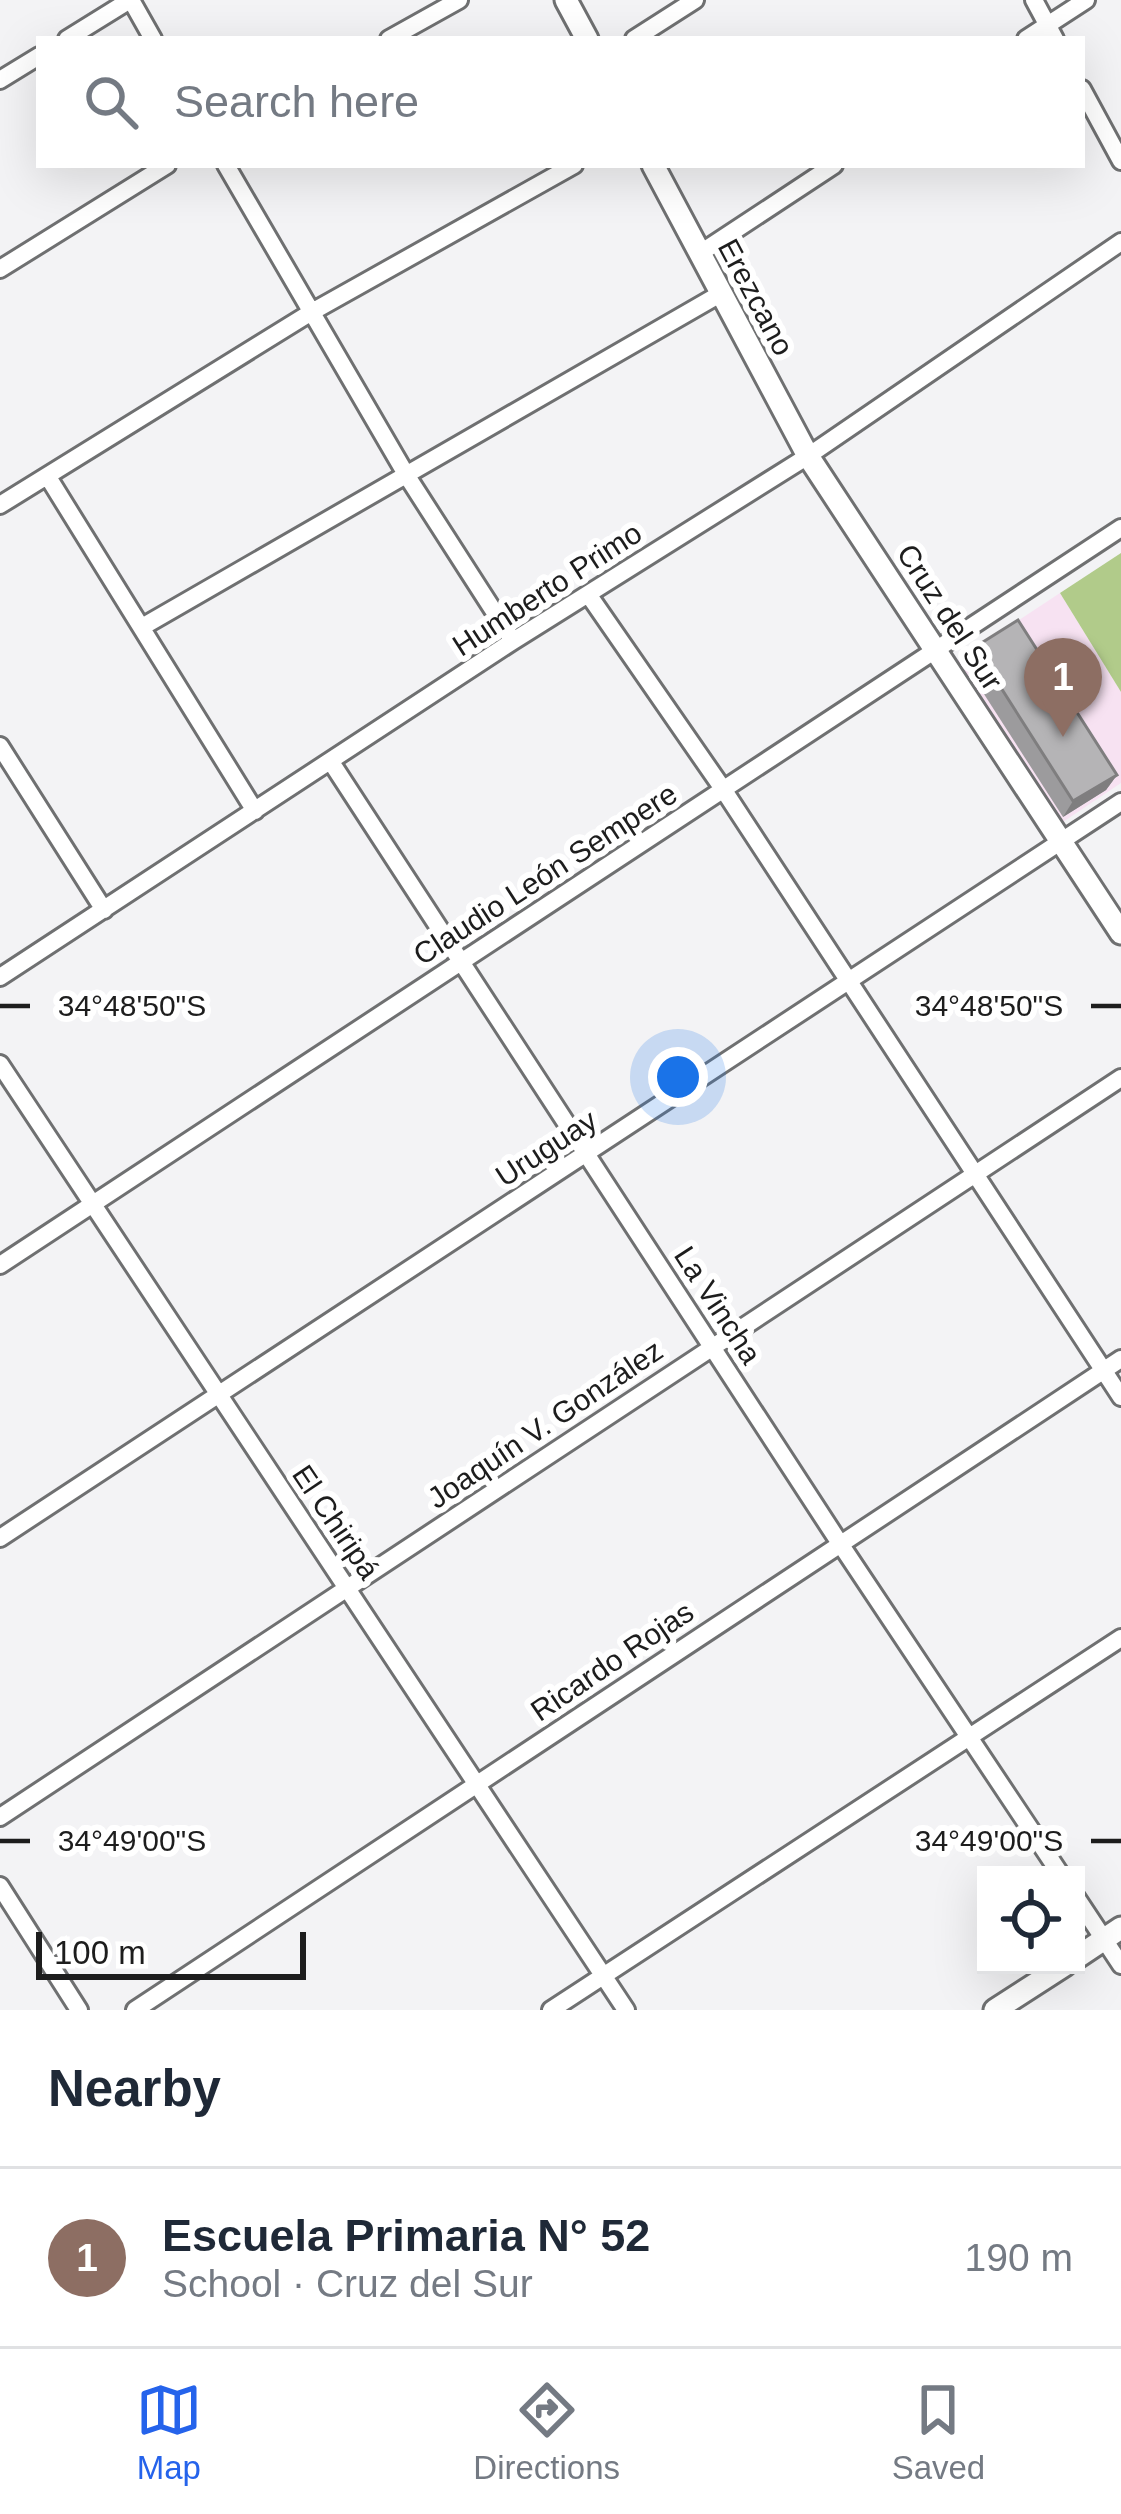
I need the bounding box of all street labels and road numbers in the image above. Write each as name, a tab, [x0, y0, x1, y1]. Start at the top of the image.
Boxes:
street label: Erezcano	[712, 233, 800, 361]
street label: Humberto Primo	[446, 516, 648, 662]
street label: Cruz del Sur	[891, 538, 1009, 696]
street label: Claudio León Sempere	[407, 777, 683, 971]
street label: Uruguay	[489, 1103, 603, 1193]
street label: La Vincha	[668, 1240, 768, 1370]
street label: Joaquín V. González	[421, 1333, 669, 1515]
street label: El Chiripá	[286, 1459, 386, 1585]
street label: Ricardo Rojas	[525, 1595, 699, 1727]

